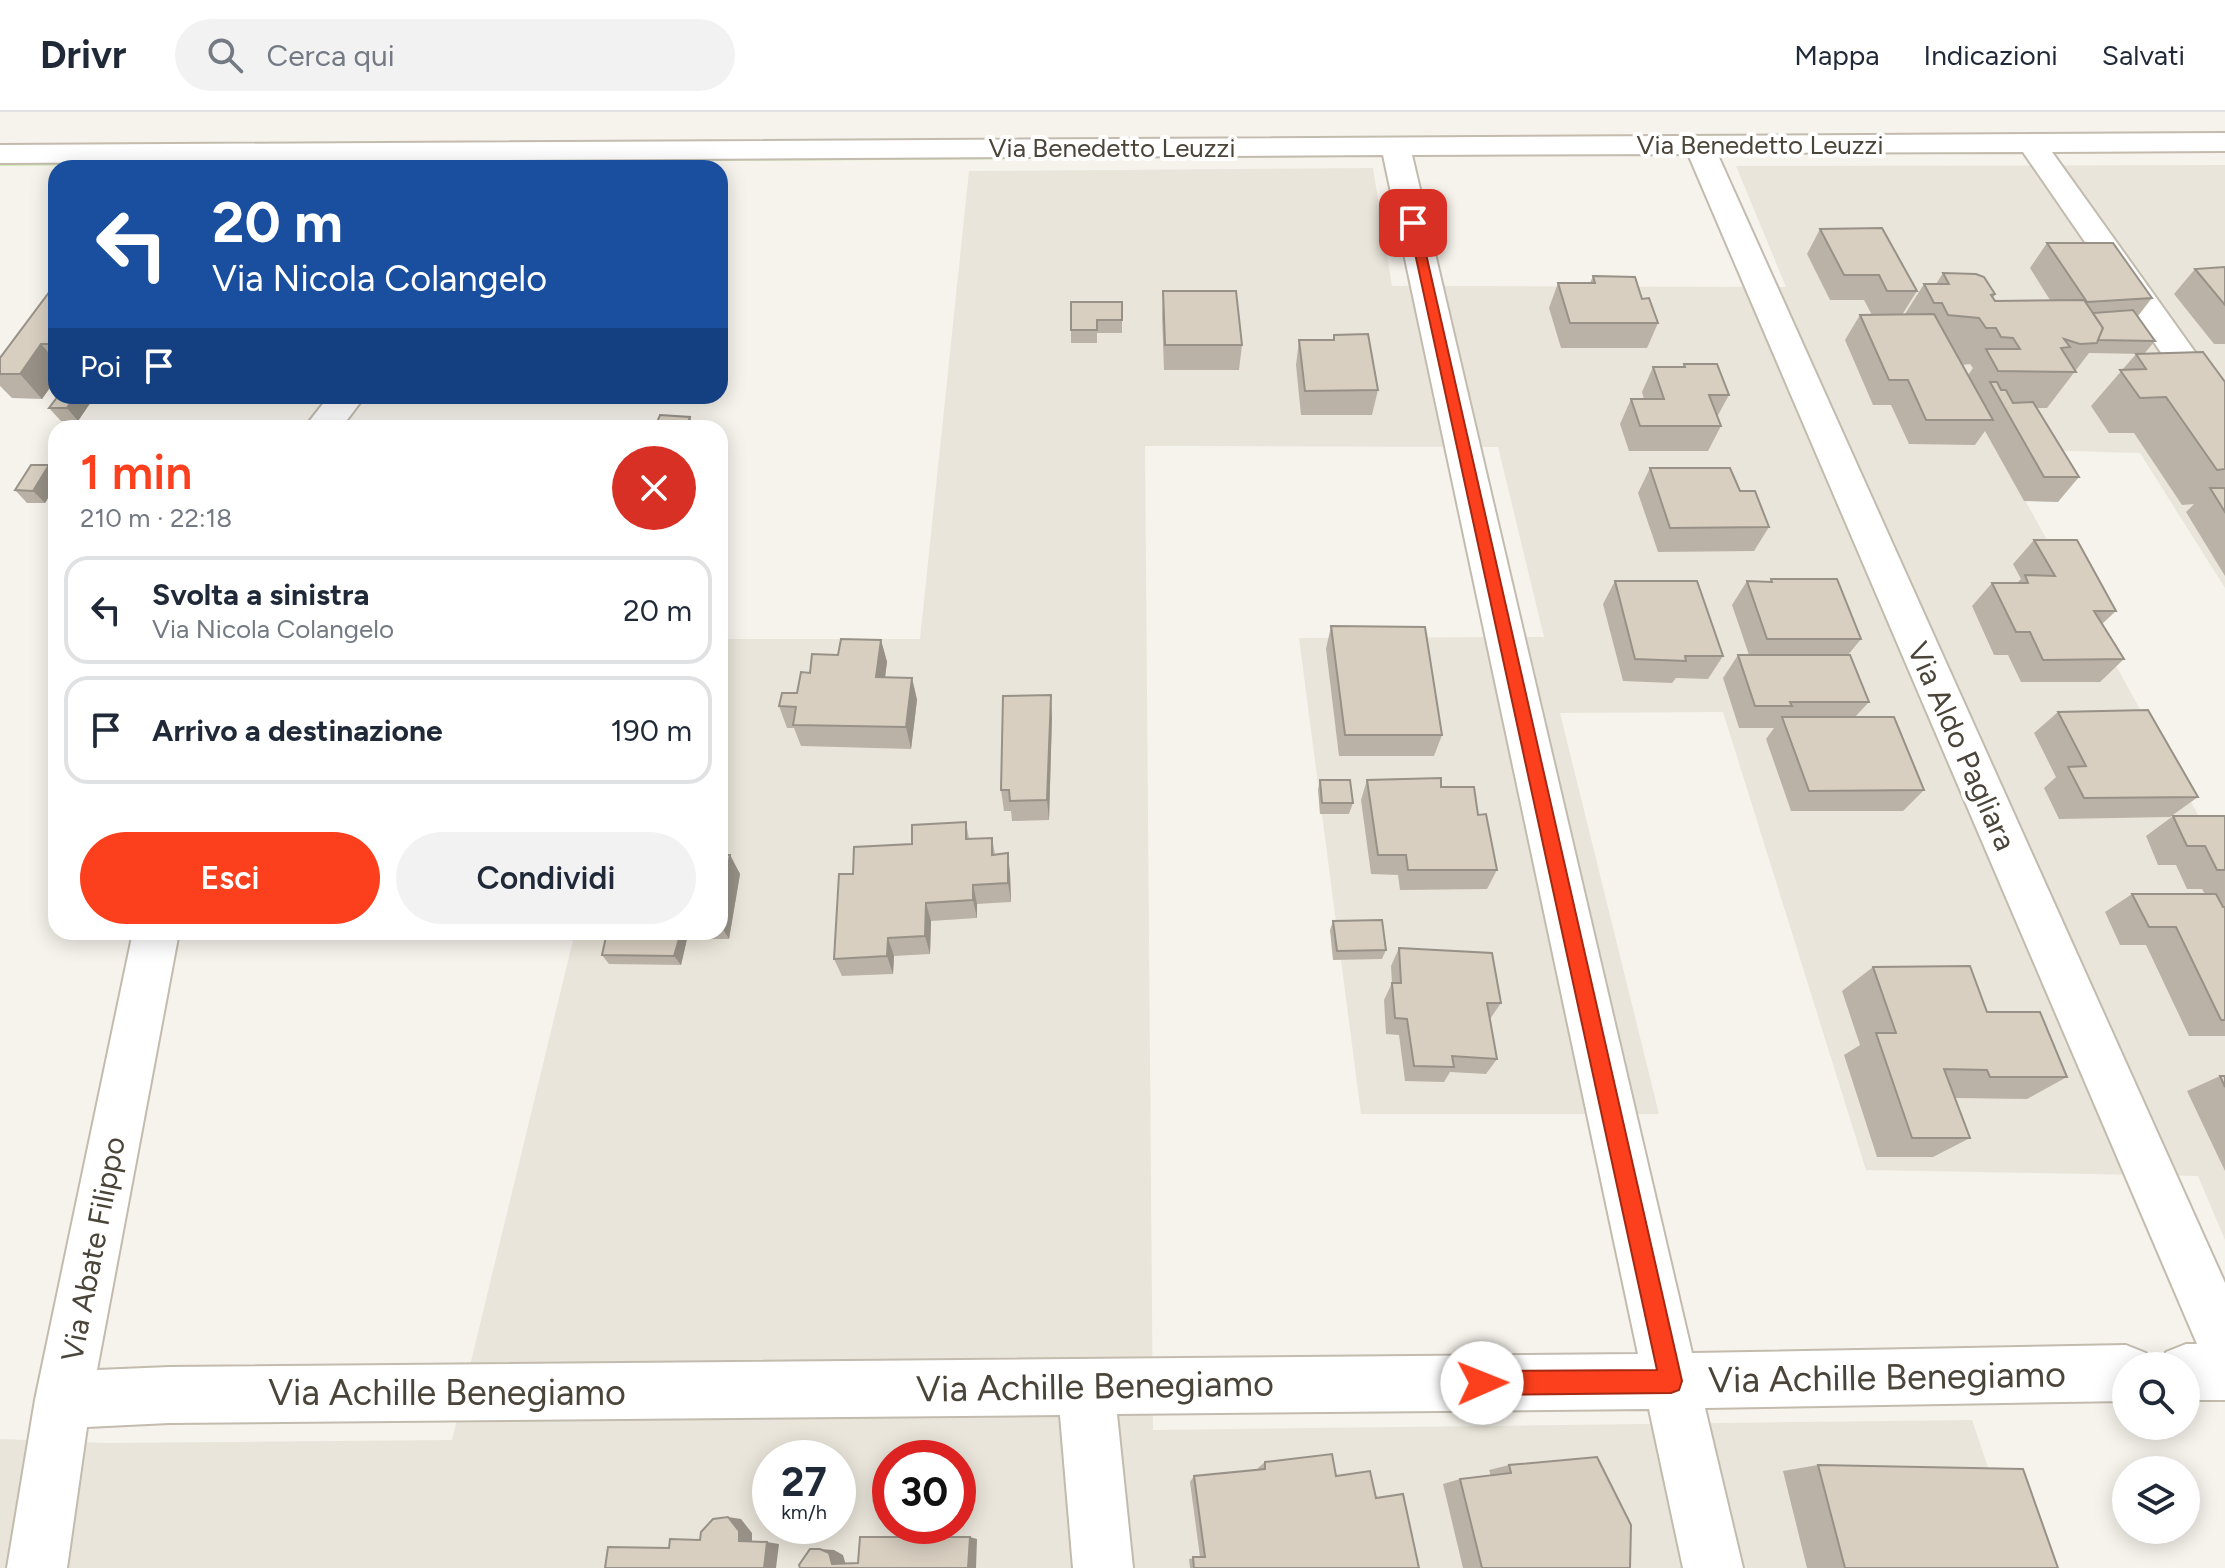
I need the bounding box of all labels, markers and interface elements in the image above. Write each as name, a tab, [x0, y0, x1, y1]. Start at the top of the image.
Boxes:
search box	[175, 19, 735, 91]
text: Drivr	[40, 32, 127, 78]
icon: search	[203, 33, 247, 77]
text: Cerca qui	[267, 37, 395, 74]
text: Mappa	[1794, 38, 1880, 72]
text: Indicazioni	[1924, 38, 2058, 72]
text: Salvati	[2102, 38, 2185, 72]
street label: Via Benedetto Leuzzi	[1637, 129, 1883, 161]
street label: Via Benedetto Leuzzi	[989, 132, 1235, 164]
text: 20 m	[212, 189, 343, 256]
pin	[1379, 189, 1447, 257]
icon: left	[80, 192, 184, 296]
icon: arrive	[1391, 201, 1435, 245]
text: Via Nicola Colangelo	[212, 257, 547, 300]
icon: arrive	[137, 344, 181, 388]
text: Poi	[80, 348, 121, 385]
text: 1 min	[80, 443, 192, 501]
button: close	[612, 446, 696, 530]
text: 210 m · 22:18	[80, 502, 232, 534]
text: Svolta a sinistra	[152, 576, 369, 613]
icon: left	[84, 588, 128, 632]
text: 20 m	[623, 592, 692, 629]
text: Via Nicola Colangelo	[152, 613, 394, 645]
street label: Via Aldo Pagliara	[1900, 636, 2024, 856]
icon: arrive	[84, 708, 128, 752]
text: Arrivo a destinazione	[152, 712, 443, 749]
text: 190 m	[610, 712, 692, 749]
button: Esci	[80, 832, 380, 924]
button: Condividi	[396, 832, 696, 924]
street label: Via Abate Filippo	[53, 1133, 133, 1365]
position arrow	[1440, 1341, 1524, 1425]
street label: Via Achille Benegiamo	[1708, 1352, 2066, 1402]
map controls	[2112, 1352, 2200, 1544]
button: search	[2112, 1352, 2200, 1440]
street label: Via Achille Benegiamo	[916, 1361, 1274, 1411]
street label: Via Achille Benegiamo	[268, 1371, 626, 1414]
speed limit sign: 30	[872, 1440, 976, 1544]
button: layers	[2112, 1456, 2200, 1544]
text: 27	[781, 1458, 827, 1506]
text: km/h	[781, 1500, 827, 1524]

